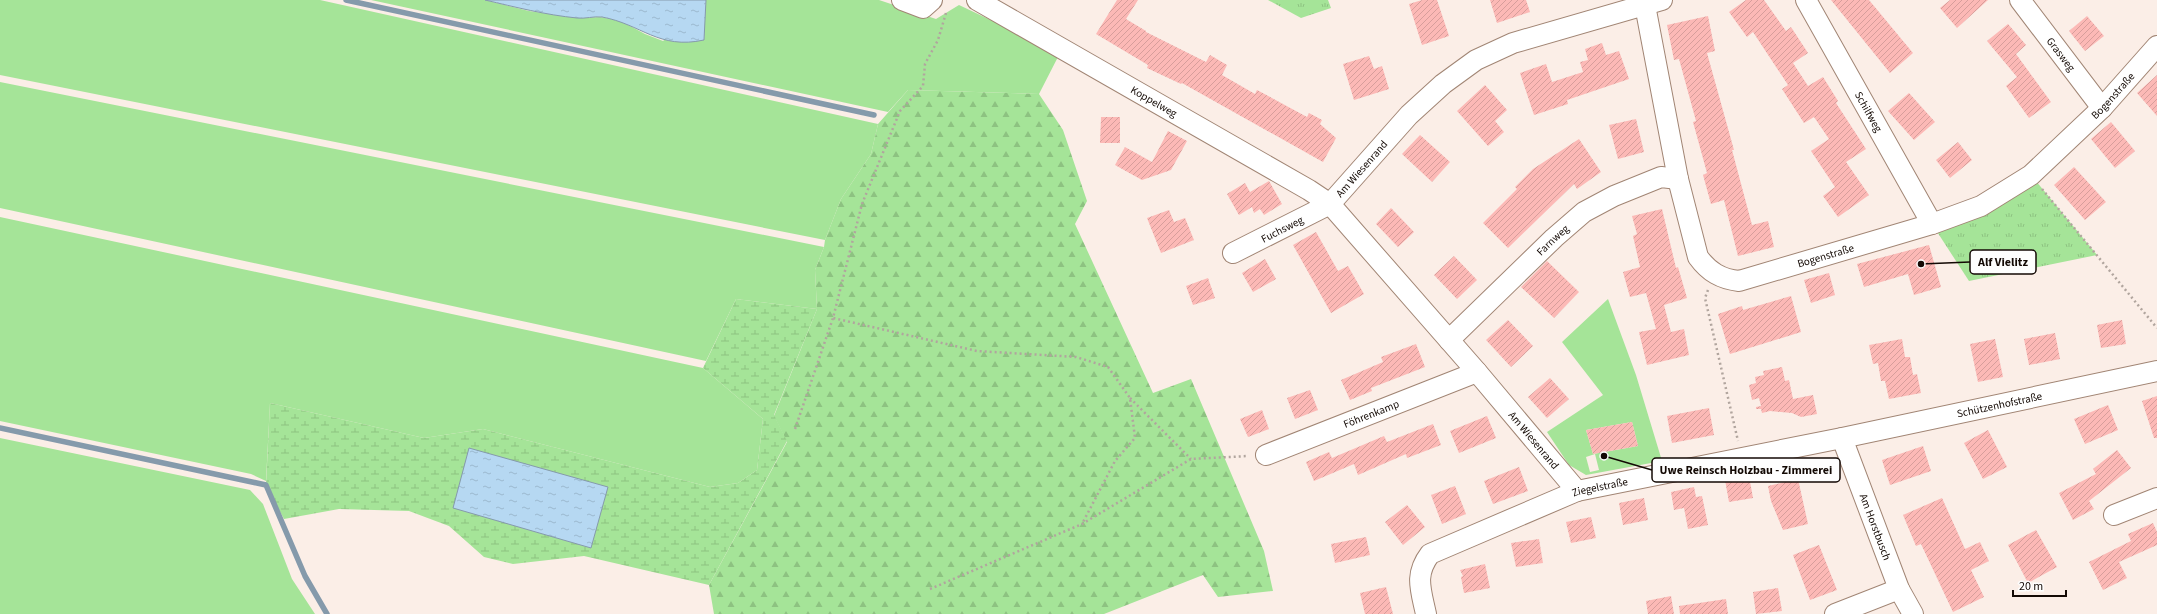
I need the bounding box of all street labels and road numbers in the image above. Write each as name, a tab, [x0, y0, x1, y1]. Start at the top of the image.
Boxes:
street label: Grasweg	[2043, 34, 2079, 75]
street label: Bogenstraße	[2088, 69, 2139, 123]
street label: Koppelweg	[1128, 82, 1180, 121]
street label: Schilfweg	[1851, 89, 1886, 135]
street label: Am Wiesenrand	[1332, 137, 1391, 201]
street label: Fuchsweg	[1259, 212, 1306, 246]
street label: Farnweg	[1533, 221, 1573, 259]
street label: Bogenstraße	[1796, 240, 1856, 271]
street label: Schützenhofstraße	[1956, 389, 2044, 421]
street label: Föhrenkamp	[1341, 396, 1401, 432]
street label: Am Wiesenrand	[1505, 408, 1562, 472]
street label: Ziegelstraße	[1569, 474, 1630, 500]
street label: Am Horstbusch	[1856, 492, 1894, 562]

